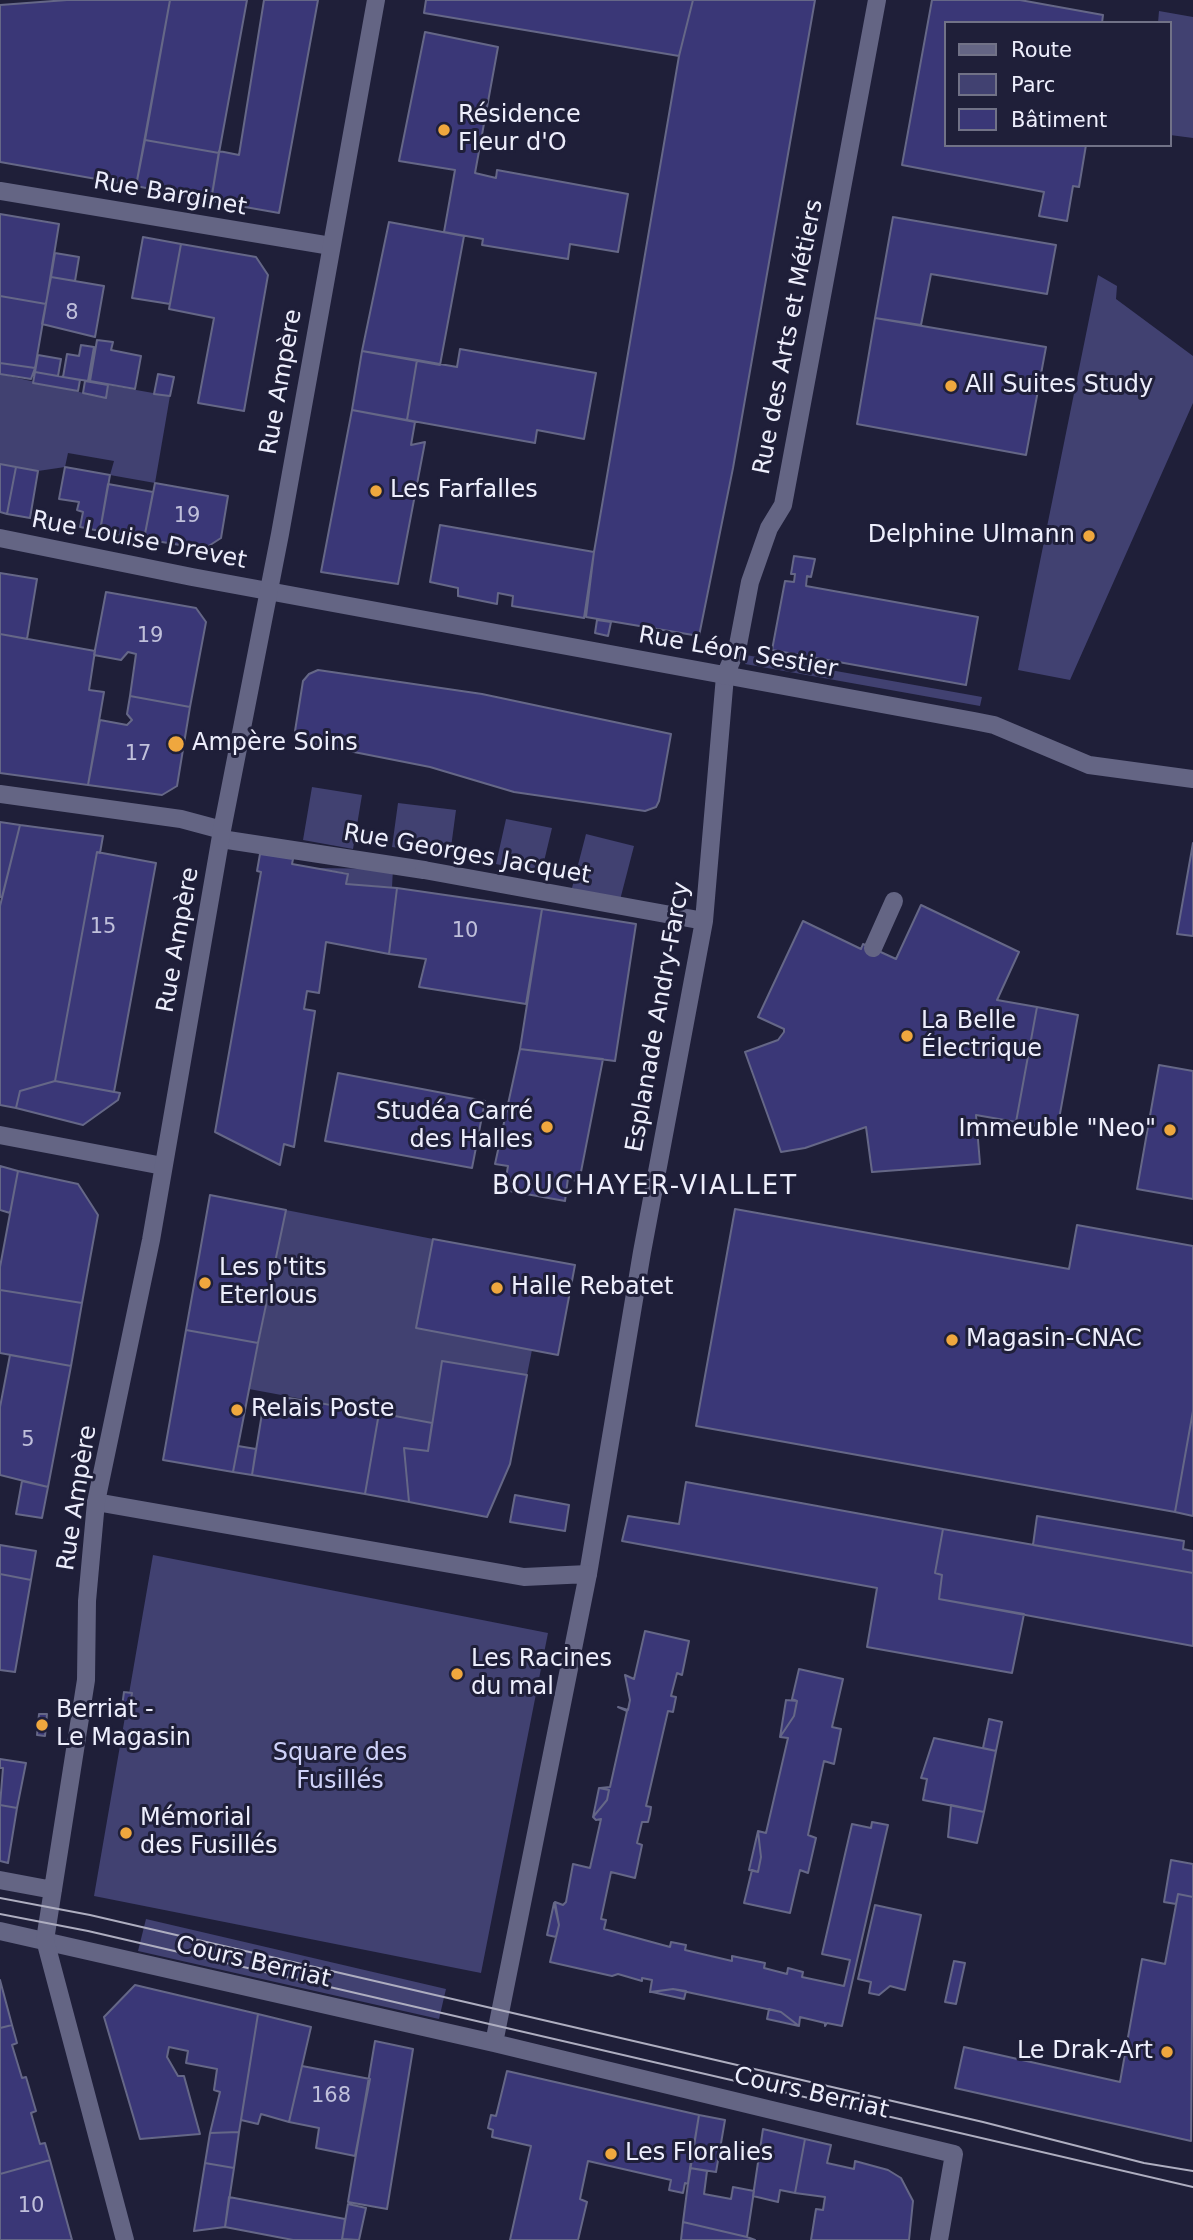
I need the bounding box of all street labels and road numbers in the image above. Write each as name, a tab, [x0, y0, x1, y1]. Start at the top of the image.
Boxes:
street label: Rue Barginet	[91, 167, 249, 223]
street label: Rue des Arts et Métiers	[748, 197, 830, 477]
street label: Rue Ampère	[255, 307, 309, 457]
street label: Rue Louise Drevet	[29, 506, 249, 576]
street label: Rue Léon Sestier	[636, 621, 840, 685]
street label: Rue Georges Jacquet	[341, 819, 593, 891]
street label: Rue Ampère	[152, 865, 206, 1015]
street label: Esplanade Andry-Farcy	[621, 880, 697, 1154]
street label: Rue Ampère	[52, 1423, 104, 1573]
street label: Cours Berriat	[173, 1931, 333, 1995]
street label: Cours Berriat	[731, 2062, 891, 2126]

